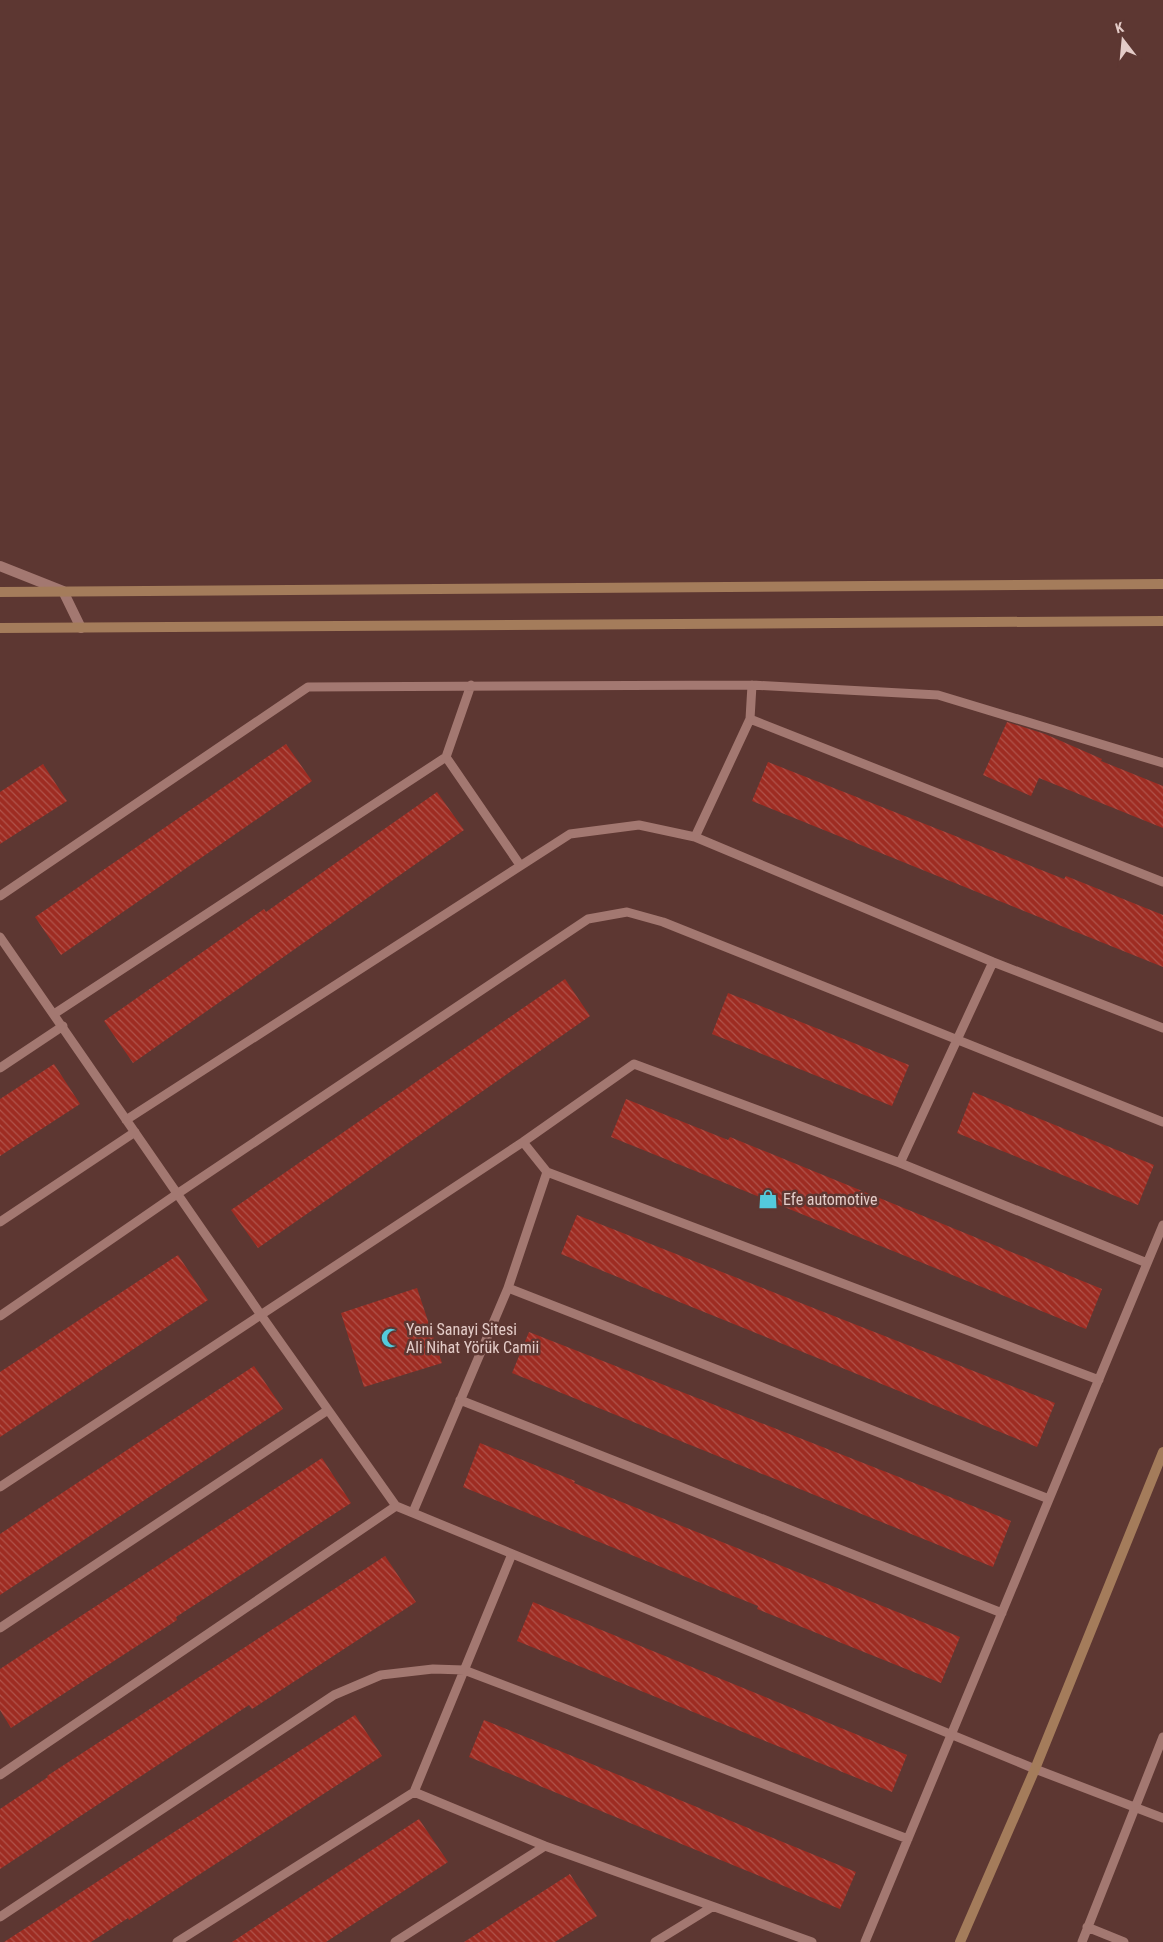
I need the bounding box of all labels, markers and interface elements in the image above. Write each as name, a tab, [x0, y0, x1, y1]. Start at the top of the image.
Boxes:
north arrow	[1098, 15, 1148, 65]
text: K	[1113, 19, 1126, 36]
shop icon: Efe automotive	[757, 1188, 779, 1210]
place label: Efe automotive	[783, 1190, 878, 1209]
place label: Yeni Sanayi Sitesi Ali Nihat Yörük Camii	[406, 1320, 539, 1357]
mosque icon: Yeni Sanayi Sitesi Ali Nihat Yörük Camii	[380, 1327, 402, 1349]

